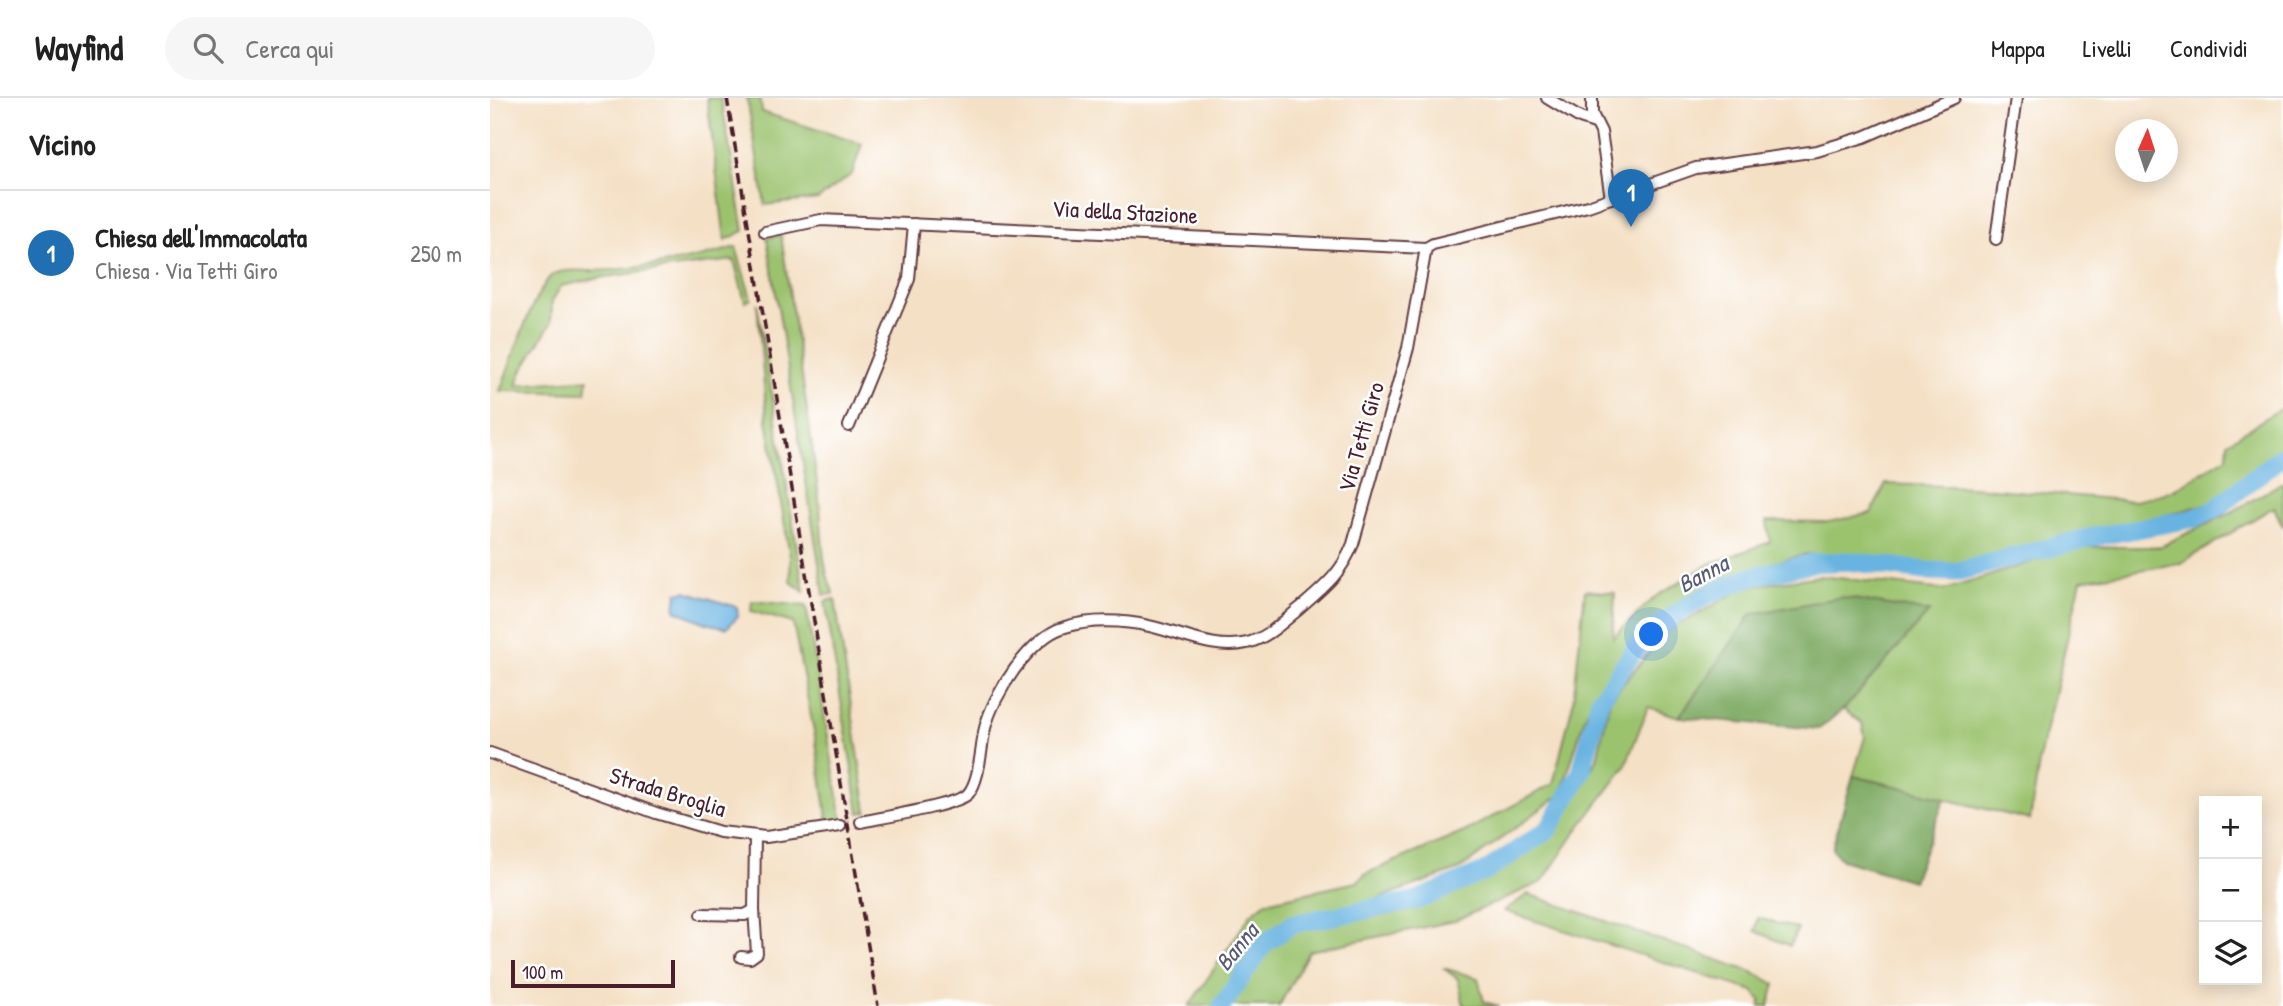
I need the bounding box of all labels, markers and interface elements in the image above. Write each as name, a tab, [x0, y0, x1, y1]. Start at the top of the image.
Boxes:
search box	[165, 17, 655, 80]
text: Wayfind	[35, 26, 123, 70]
icon: search	[189, 29, 227, 67]
text: Cerca qui	[245, 31, 334, 66]
text: Mappa	[1991, 32, 2045, 64]
text: Livelli	[2083, 32, 2132, 64]
text: Condividi	[2170, 32, 2248, 64]
north arrow	[2115, 119, 2178, 182]
text: Vicino	[28, 124, 96, 164]
pin: 1	[1608, 169, 1654, 227]
street label: Via della Stazione	[1051, 192, 1199, 231]
text: Chiesa dell'Immacolata	[95, 220, 307, 255]
text: 1	[47, 238, 55, 269]
text: 250 m	[410, 238, 462, 269]
text: Chiesa · Via Tetti Giro	[95, 255, 278, 286]
street label: Via Tetti Giro	[1330, 378, 1391, 495]
water label: Banna	[1672, 545, 1736, 600]
your location	[1634, 617, 1668, 651]
street label: Strada Broglia	[606, 759, 730, 824]
map controls	[2199, 796, 2262, 985]
button: +	[2199, 796, 2262, 859]
button: −	[2199, 859, 2262, 922]
water label: Banna	[1207, 914, 1267, 977]
button: layers	[2199, 922, 2262, 985]
scale bar	[511, 957, 676, 989]
text: 100 m	[522, 959, 563, 985]

